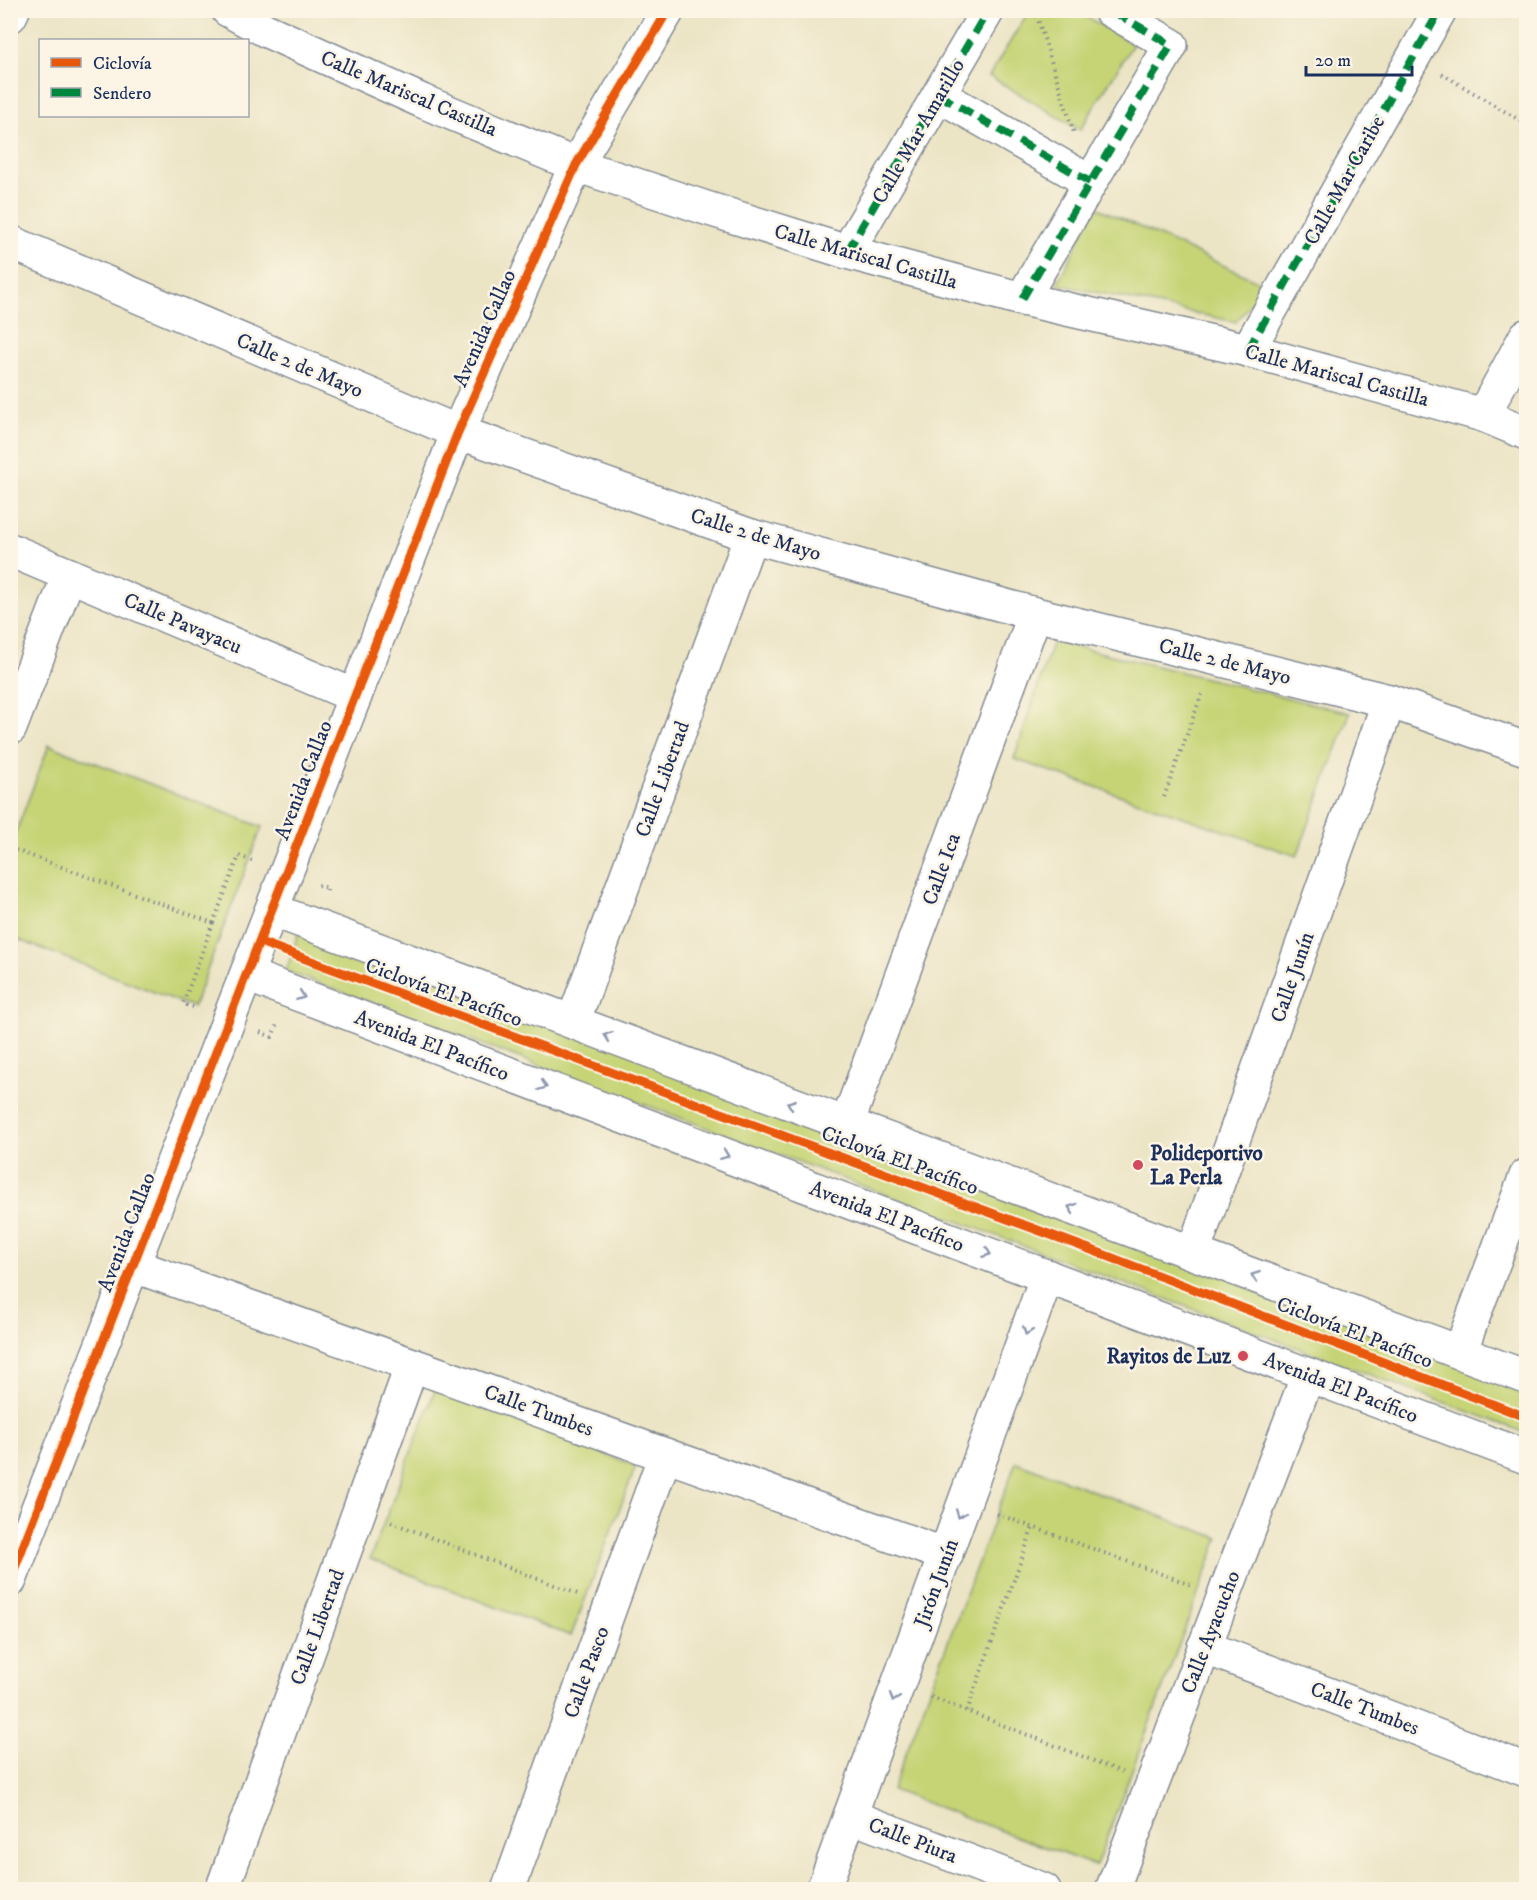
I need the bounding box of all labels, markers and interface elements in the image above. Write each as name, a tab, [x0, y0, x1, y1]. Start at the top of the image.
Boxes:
legend	[39, 39, 249, 117]
scale bar	[1306, 39, 1412, 77]
street label: Calle Mariscal Castilla	[316, 45, 501, 143]
text: 20 m	[1315, 50, 1351, 72]
text: Ciclovía	[93, 53, 152, 75]
street label: Calle Mar Amarillo	[867, 54, 971, 209]
text: Sendero	[93, 83, 151, 105]
street label: Calle Mar Caribe	[1299, 111, 1391, 250]
street label: Calle Mariscal Castilla	[771, 218, 960, 296]
street label: Avenida Callao	[447, 266, 522, 391]
street label: Calle 2 de Mayo	[232, 328, 367, 404]
street label: Calle Mariscal Castilla	[1242, 339, 1432, 413]
street label: Calle 2 de Mayo	[687, 503, 824, 567]
street label: Calle Pavayacu	[120, 587, 246, 660]
street label: Calle 2 de Mayo	[1156, 633, 1294, 691]
street label: Avenida Callao	[269, 717, 339, 844]
street label: Calle Libertad	[630, 717, 696, 841]
street label: Calle Ica	[917, 830, 967, 909]
street label: Calle Junín	[1265, 929, 1321, 1026]
street label: Ciclovía El Pacífico	[362, 952, 526, 1033]
one-way arrow	[296, 988, 306, 1001]
street label: Avenida El Pacífico	[351, 1005, 513, 1087]
one-way arrow	[604, 1030, 614, 1043]
one-way arrow	[537, 1079, 548, 1092]
one-way arrow	[786, 1098, 797, 1111]
street label: Ciclovía El Pacífico	[818, 1120, 982, 1201]
place label: Polideportivo La Perla	[1150, 1141, 1263, 1191]
one-way arrow	[719, 1148, 730, 1160]
marker: Polideportivo La Perla	[1131, 1158, 1145, 1172]
street label: Avenida Callao	[92, 1169, 162, 1296]
street label: Avenida El Pacífico	[806, 1176, 968, 1258]
one-way arrow	[1068, 1203, 1079, 1215]
one-way arrow	[981, 1246, 991, 1259]
one-way arrow	[1250, 1271, 1261, 1284]
street label: Ciclovía El Pacífico	[1273, 1291, 1436, 1375]
one-way arrow	[1021, 1325, 1034, 1336]
place label: Rayitos de Luz	[1106, 1344, 1232, 1370]
street label: Avenida El Pacífico	[1260, 1347, 1422, 1429]
marker: Rayitos de Luz	[1236, 1349, 1250, 1363]
street label: Calle Tumbes	[480, 1379, 597, 1443]
one-way arrow	[955, 1508, 968, 1519]
street label: Jirón Junín	[908, 1536, 965, 1633]
street label: Calle Libertad	[285, 1565, 351, 1689]
street label: Calle Ayacucho	[1176, 1567, 1246, 1698]
street label: Calle Pasco	[558, 1623, 616, 1722]
street label: Calle Tumbes	[1307, 1676, 1423, 1742]
one-way arrow	[889, 1692, 902, 1702]
street label: Calle Piura	[865, 1812, 961, 1870]

